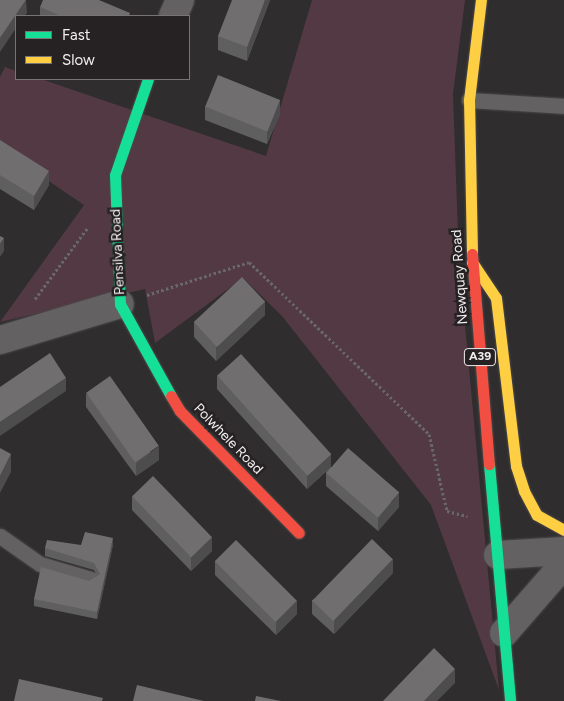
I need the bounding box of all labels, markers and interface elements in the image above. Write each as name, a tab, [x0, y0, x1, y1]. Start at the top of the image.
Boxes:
legend	[15, 15, 190, 80]
text: Fast	[62, 26, 90, 44]
text: Slow	[62, 51, 95, 69]
street label: Pensilva Road	[107, 209, 129, 295]
street label: Newquay Road	[448, 229, 472, 325]
road number: A39	[464, 348, 496, 367]
street label: Polwhele Road	[190, 400, 266, 478]

